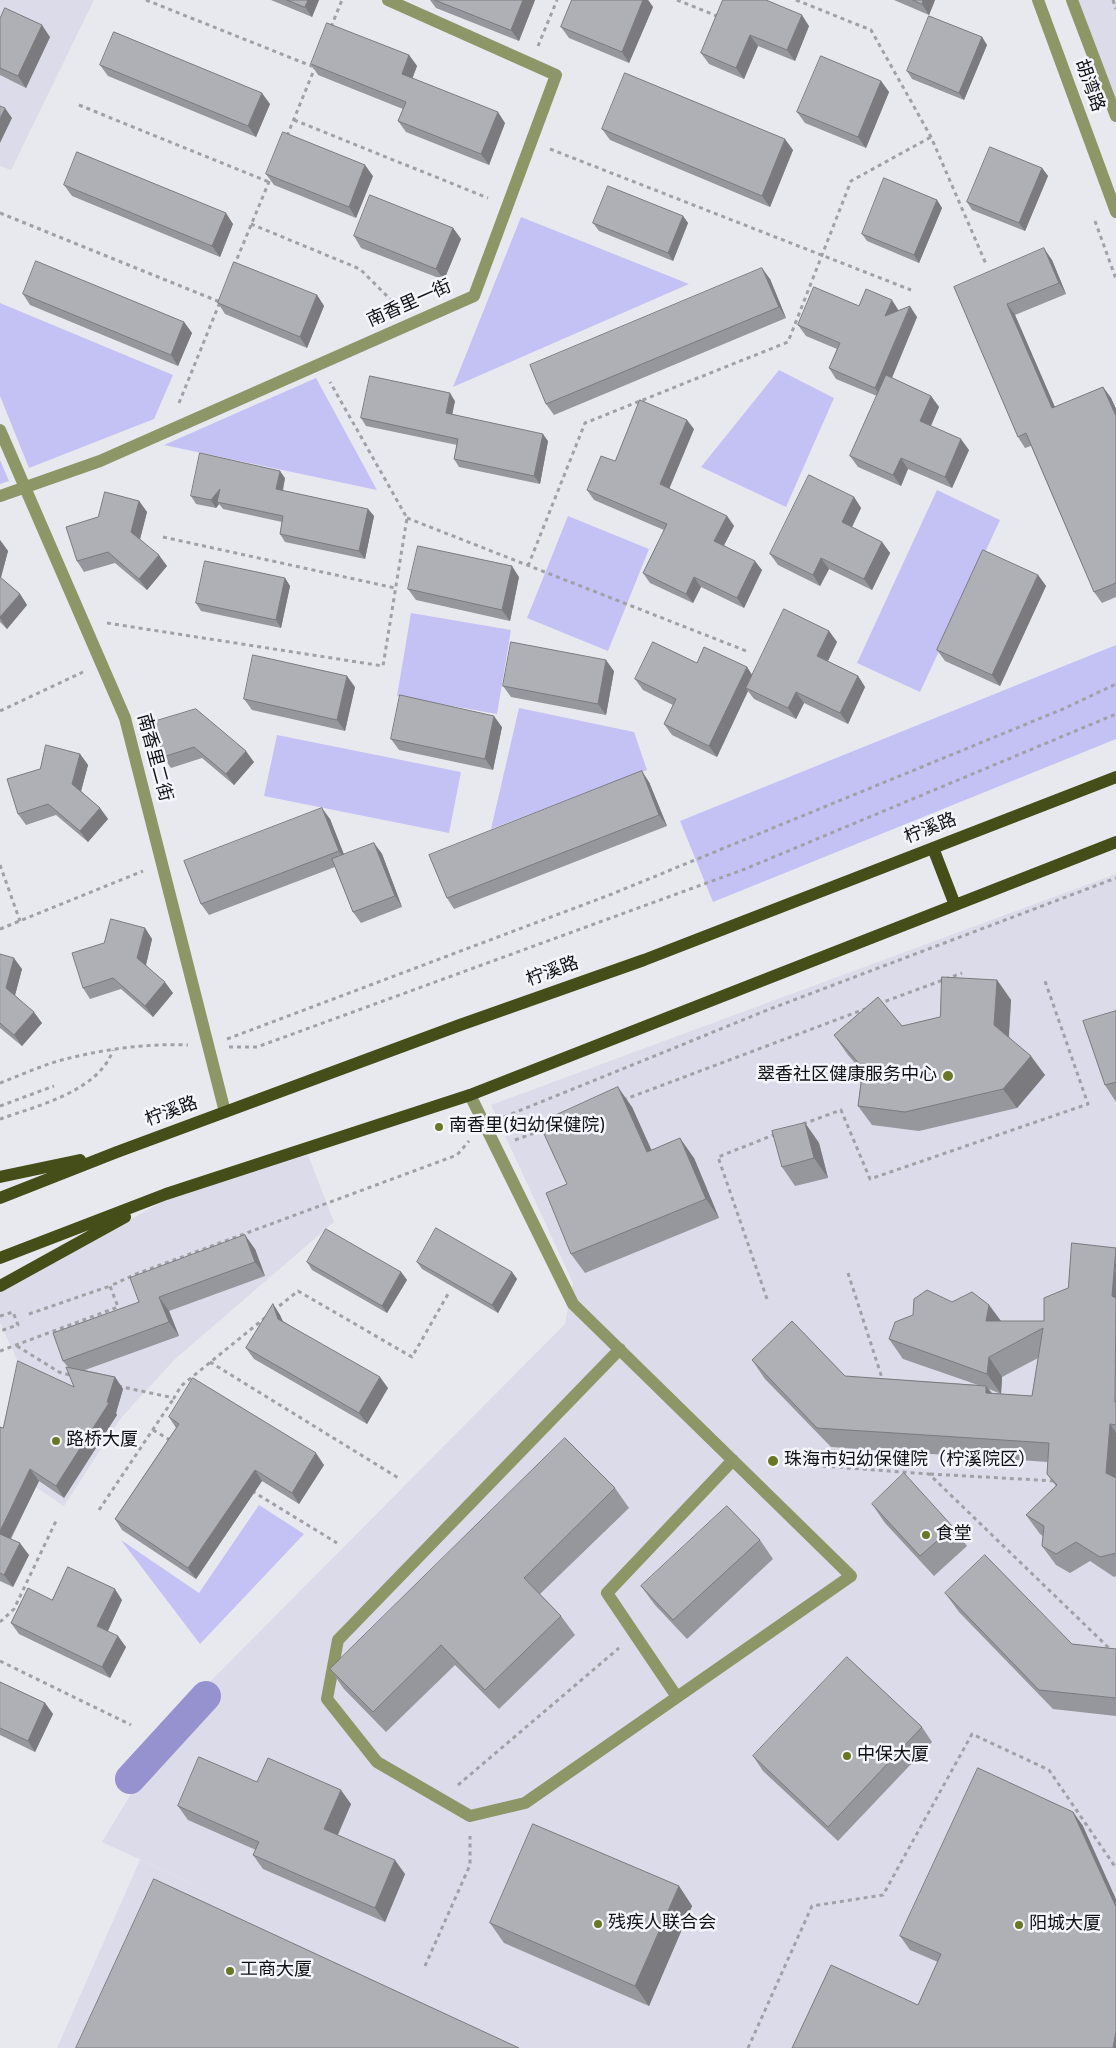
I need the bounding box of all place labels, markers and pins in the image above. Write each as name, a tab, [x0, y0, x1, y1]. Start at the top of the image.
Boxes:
place label: 翠香社区健康服务中心	[757, 1065, 937, 1087]
marker: 翠香社区健康服务中心	[941, 1069, 955, 1083]
place label: 南香里(妇幼保健院)	[449, 1116, 605, 1138]
marker: 南香里(妇幼保健院)	[433, 1121, 445, 1133]
place label: 路桥大厦	[66, 1430, 138, 1452]
marker: 路桥大厦	[50, 1435, 62, 1447]
place label: 珠海市妇幼保健院（柠溪院区）	[784, 1450, 1036, 1472]
marker: 珠海市妇幼保健院（柠溪院区）	[766, 1454, 780, 1468]
place label: 食堂	[936, 1524, 972, 1546]
marker: 食堂	[920, 1529, 932, 1541]
place label: 中保大厦	[857, 1745, 929, 1767]
marker: 中保大厦	[841, 1750, 853, 1762]
place label: 残疾人联合会	[608, 1913, 716, 1935]
place label: 阳城大厦	[1029, 1914, 1101, 1936]
marker: 残疾人联合会	[592, 1918, 604, 1930]
marker: 阳城大厦	[1013, 1919, 1025, 1931]
place label: 工商大厦	[240, 1960, 312, 1982]
marker: 工商大厦	[224, 1965, 236, 1977]

